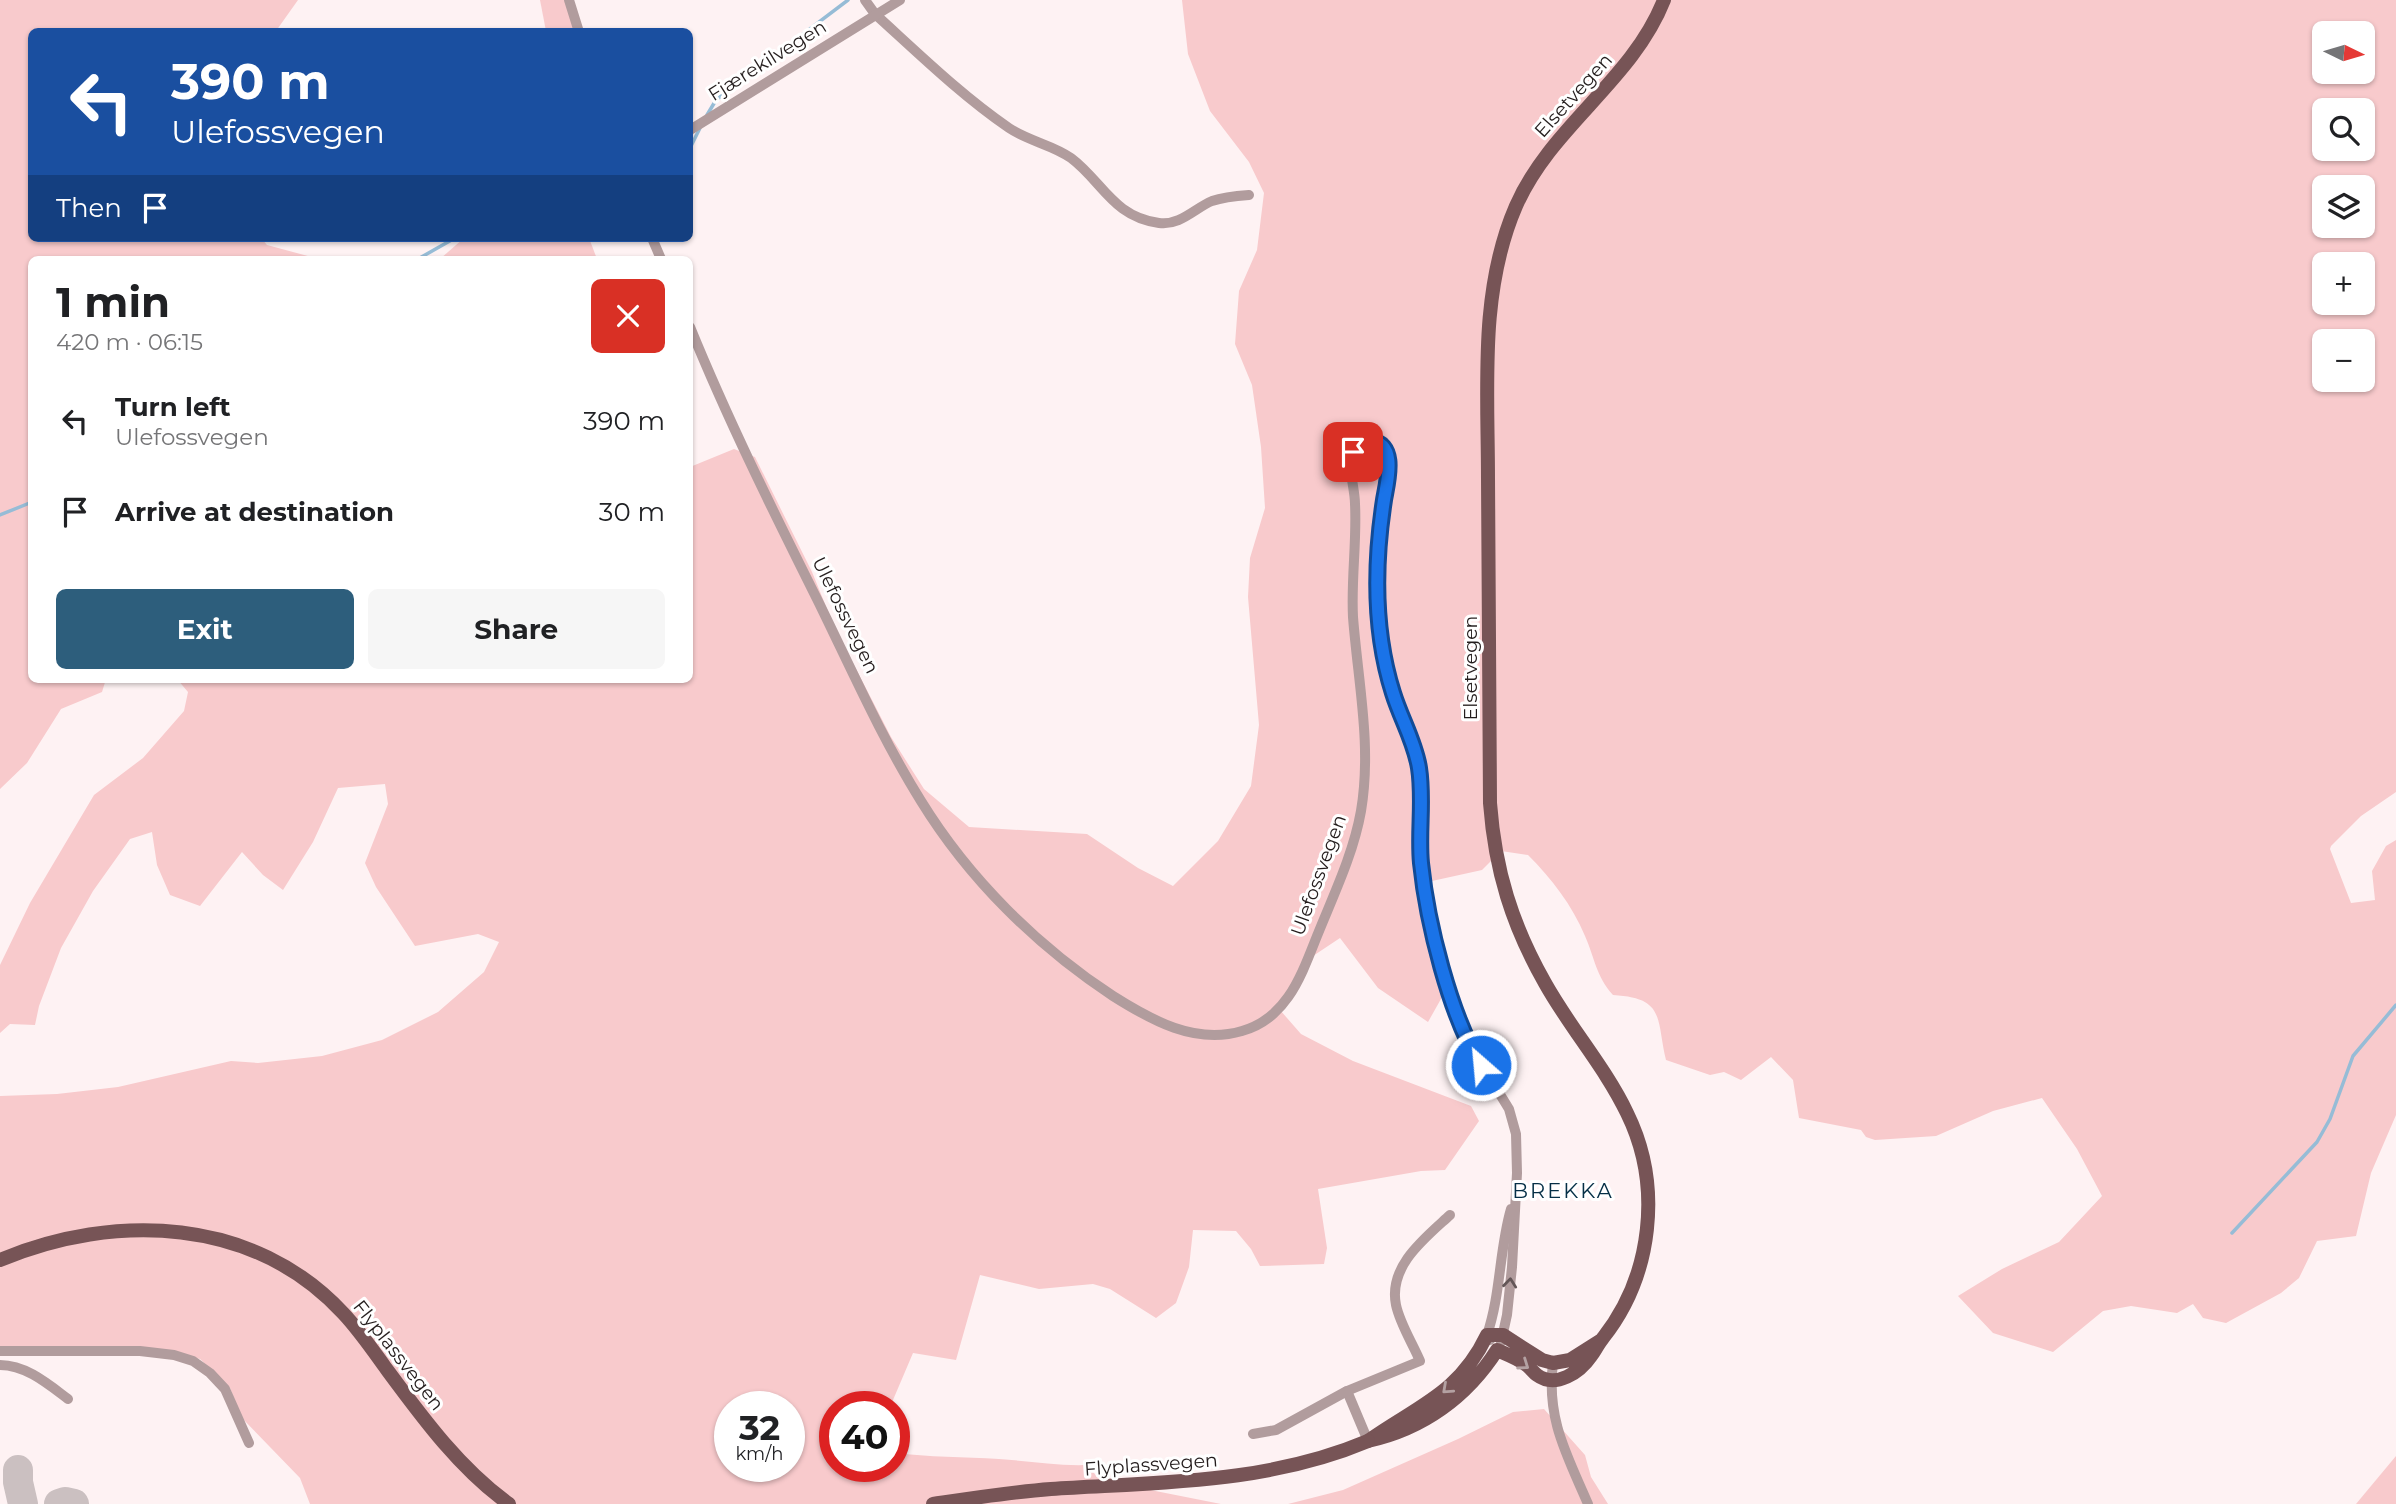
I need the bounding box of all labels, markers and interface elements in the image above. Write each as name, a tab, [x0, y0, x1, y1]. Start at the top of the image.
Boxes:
street label: Fjærekilvegen	[704, 15, 831, 106]
north arrow	[2312, 21, 2375, 84]
map controls	[2312, 21, 2375, 392]
street label: Elsetvegen	[1530, 49, 1617, 142]
text: 390 m	[171, 52, 330, 111]
icon: left	[56, 56, 147, 147]
button: search	[2312, 98, 2375, 161]
text: Ulefossvegen	[171, 112, 385, 151]
button: layers	[2312, 175, 2375, 238]
icon: arrive	[136, 189, 174, 227]
text: Then	[56, 192, 122, 224]
button: +	[2312, 252, 2375, 315]
text: 1 min	[56, 276, 170, 328]
button: close	[591, 279, 665, 353]
text: 420 m · 06:15	[56, 328, 203, 356]
button: −	[2312, 329, 2375, 392]
text: Turn left	[115, 391, 231, 423]
icon: left	[56, 402, 94, 440]
text: 390 m	[583, 405, 665, 437]
pin	[1323, 422, 1383, 482]
text: Ulefossvegen	[115, 423, 269, 451]
icon: arrive	[1334, 433, 1372, 471]
icon: arrive	[56, 493, 94, 531]
text: Arrive at destination	[115, 496, 394, 528]
text: 30 m	[599, 496, 665, 528]
street label: Ulefossvegen	[807, 553, 884, 677]
button: Exit	[56, 589, 354, 669]
button: Share	[368, 589, 665, 669]
street label: Elsetvegen	[1459, 616, 1482, 720]
street label: Ulefossvegen	[1286, 812, 1351, 939]
position arrow	[1444, 1028, 1518, 1102]
district label: BREKKA	[1512, 1178, 1614, 1203]
one-way arrow	[1503, 1277, 1518, 1289]
street label: Flyplassvegen	[348, 1296, 449, 1415]
one-way arrow	[1516, 1357, 1529, 1369]
one-way arrow	[1442, 1381, 1455, 1393]
speed limit sign: 40	[819, 1391, 910, 1482]
text: 32	[739, 1406, 780, 1449]
text: km/h	[735, 1443, 784, 1465]
street label: Flyplassvegen	[1084, 1448, 1219, 1481]

